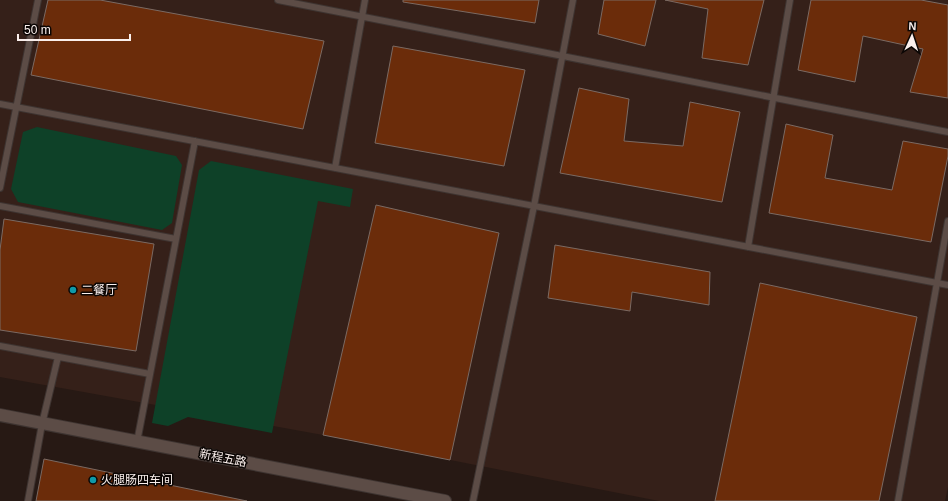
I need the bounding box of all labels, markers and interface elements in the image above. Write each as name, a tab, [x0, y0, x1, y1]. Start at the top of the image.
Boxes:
scale bar	[18, 16, 130, 42]
north arrow	[892, 16, 932, 56]
text: N	[908, 20, 917, 32]
text: 50 m	[24, 23, 51, 37]
place label: 二餐厅	[81, 283, 117, 297]
marker: 二餐厅	[68, 285, 78, 295]
street label: 新程五路	[198, 447, 248, 469]
place label: 火腿肠四车间	[101, 473, 173, 487]
marker: 火腿肠四车间	[88, 475, 98, 485]

